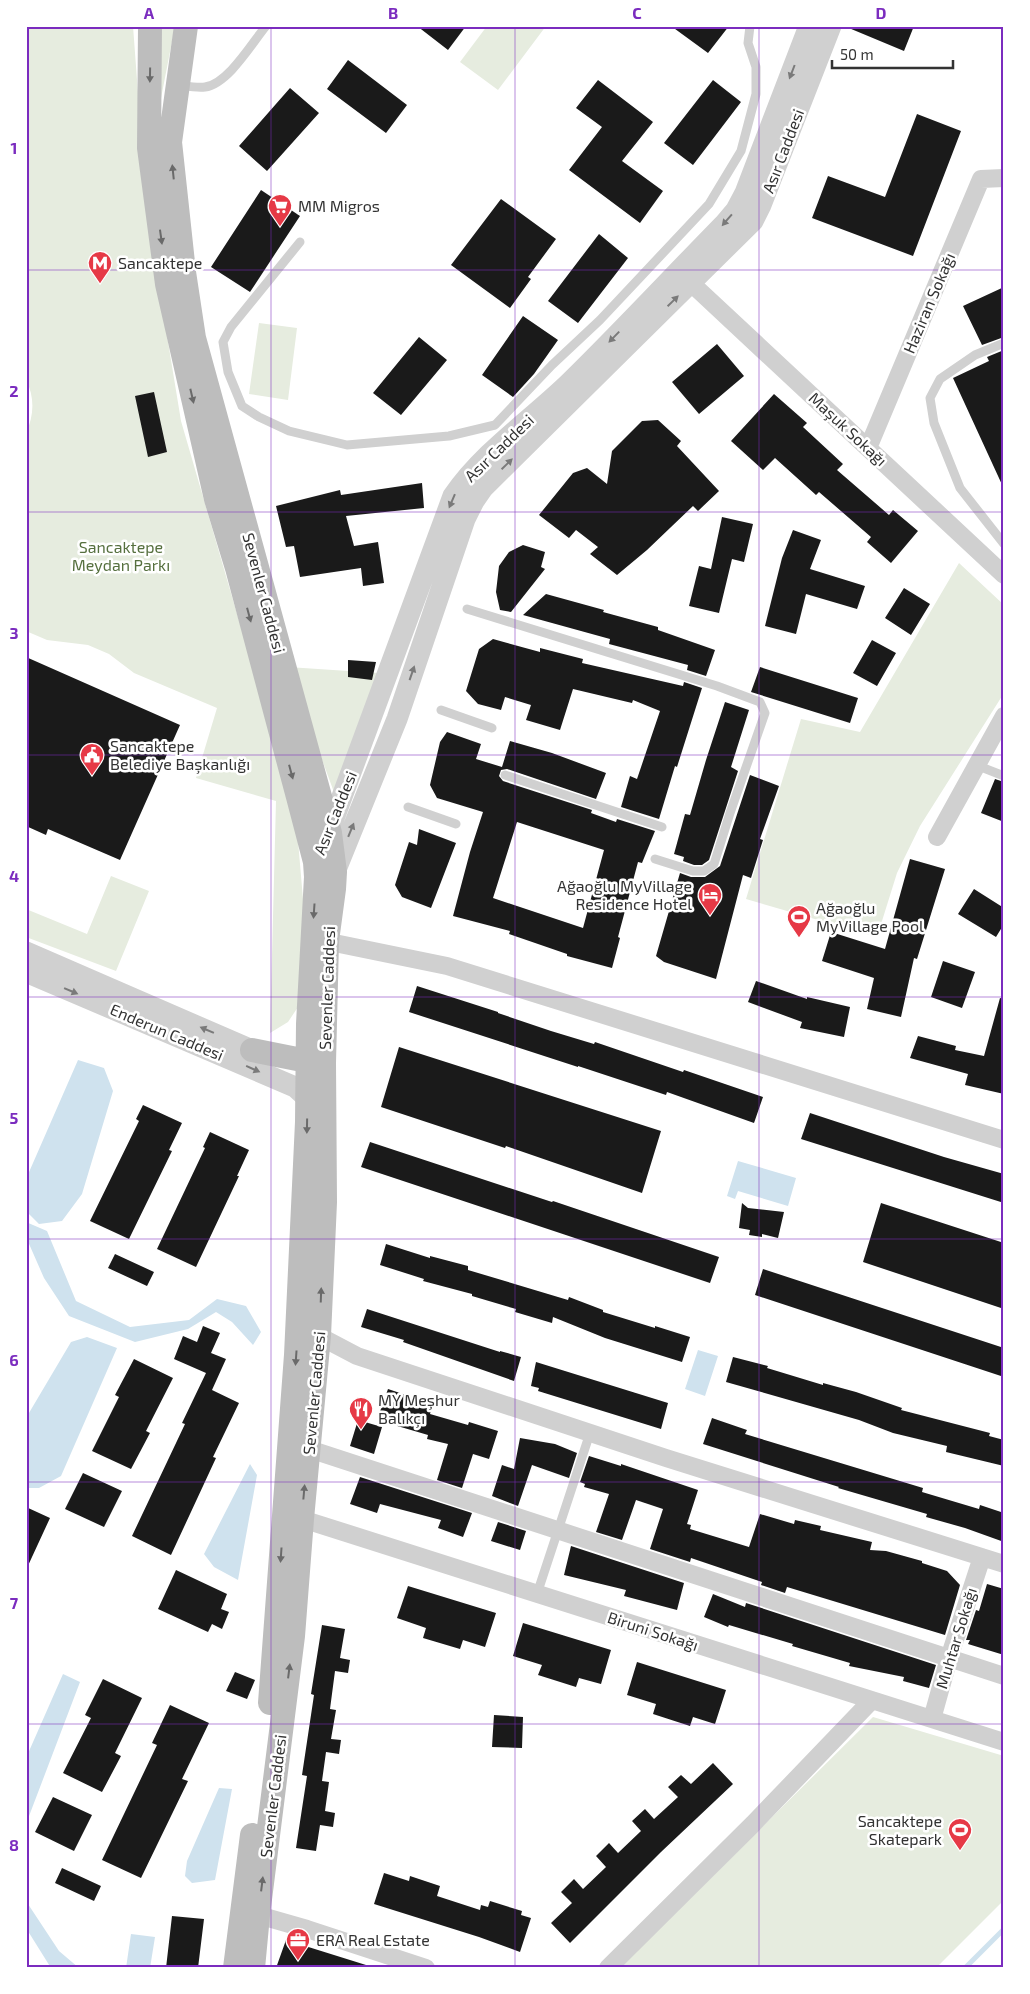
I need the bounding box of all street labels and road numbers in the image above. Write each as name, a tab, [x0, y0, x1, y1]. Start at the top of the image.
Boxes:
street label: Asır Caddesi	[758, 106, 807, 196]
street label: Haziran Sokağı	[899, 250, 958, 356]
street label: Maşuk Sokağı	[805, 388, 891, 470]
street label: Asır Caddesi	[460, 410, 537, 485]
street label: Sevenler Caddesi	[239, 531, 290, 655]
street label: Asır Caddesi	[309, 768, 360, 857]
street label: Sevenler Caddesi	[315, 926, 338, 1050]
street label: Enderun Caddesi	[108, 999, 227, 1064]
street label: Sevenler Caddesi	[299, 1331, 328, 1455]
street label: Muhtar Sokağı	[931, 1585, 980, 1691]
street label: Biruni Sokağı	[605, 1607, 701, 1654]
street label: Sevenler Caddesi	[256, 1733, 289, 1858]

